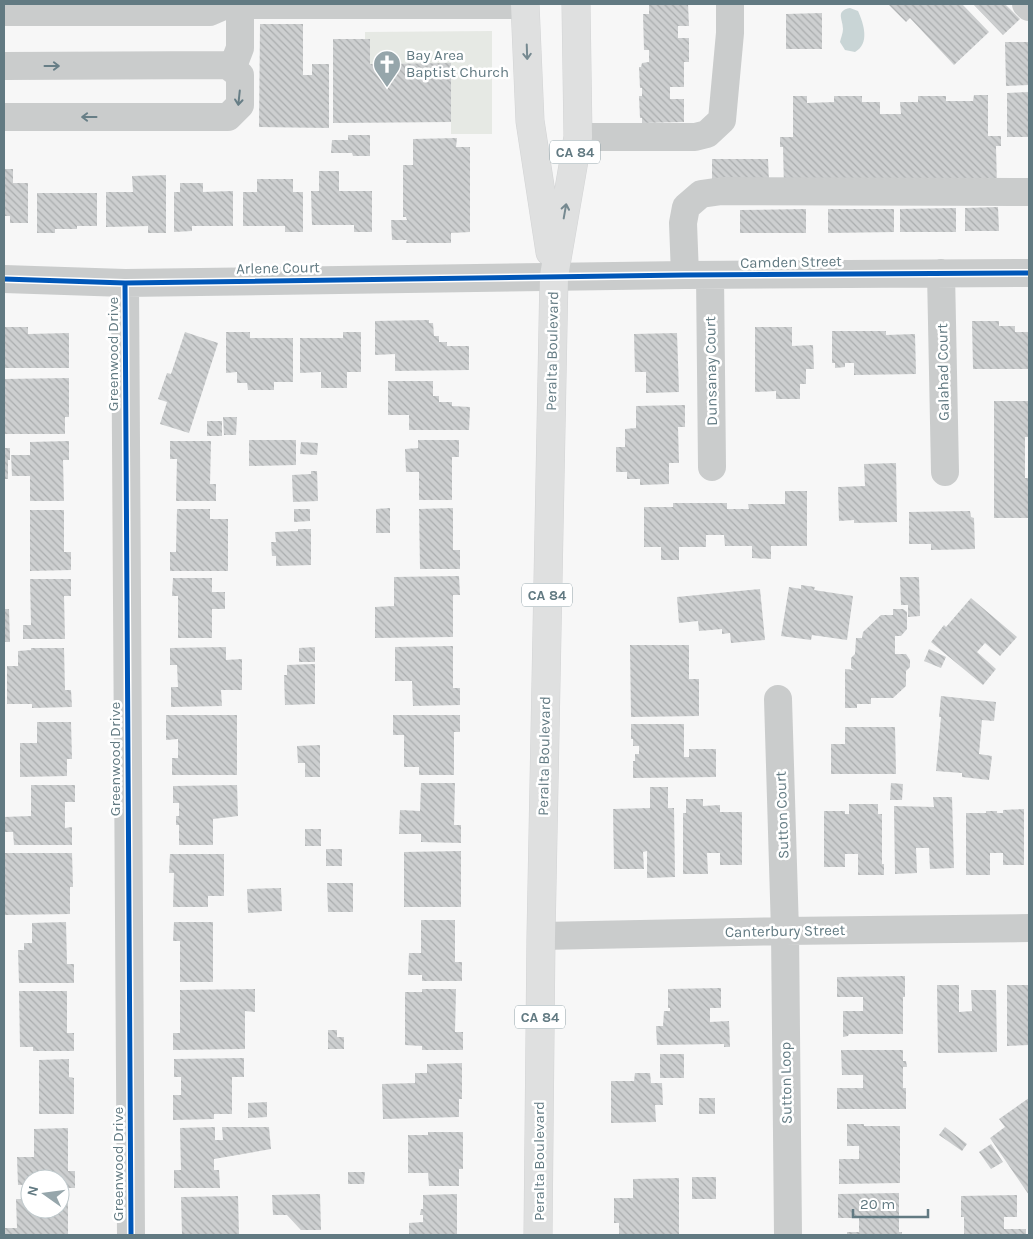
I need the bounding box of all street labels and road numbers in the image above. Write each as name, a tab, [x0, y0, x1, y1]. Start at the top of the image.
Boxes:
road number: CA 84	[550, 140, 600, 163]
street label: Camden Street	[740, 252, 842, 272]
street label: Arlene Court	[236, 258, 320, 278]
street label: Peralta Boulevard	[542, 291, 562, 411]
street label: Greenwood Drive	[104, 297, 122, 411]
street label: Dunsanay Court	[701, 316, 721, 426]
street label: Galahad Court	[933, 323, 953, 421]
road number: CA 84	[522, 584, 572, 606]
street label: Peralta Boulevard	[534, 696, 554, 816]
street label: Greenwood Drive	[106, 702, 124, 816]
street label: Sutton Court	[771, 770, 793, 859]
street label: Canterbury Street	[725, 921, 846, 941]
road number: CA 84	[515, 1006, 565, 1028]
street label: Sutton Loop	[776, 1042, 796, 1124]
street label: Peralta Boulevard	[530, 1101, 548, 1221]
street label: Greenwood Drive	[109, 1107, 127, 1221]

